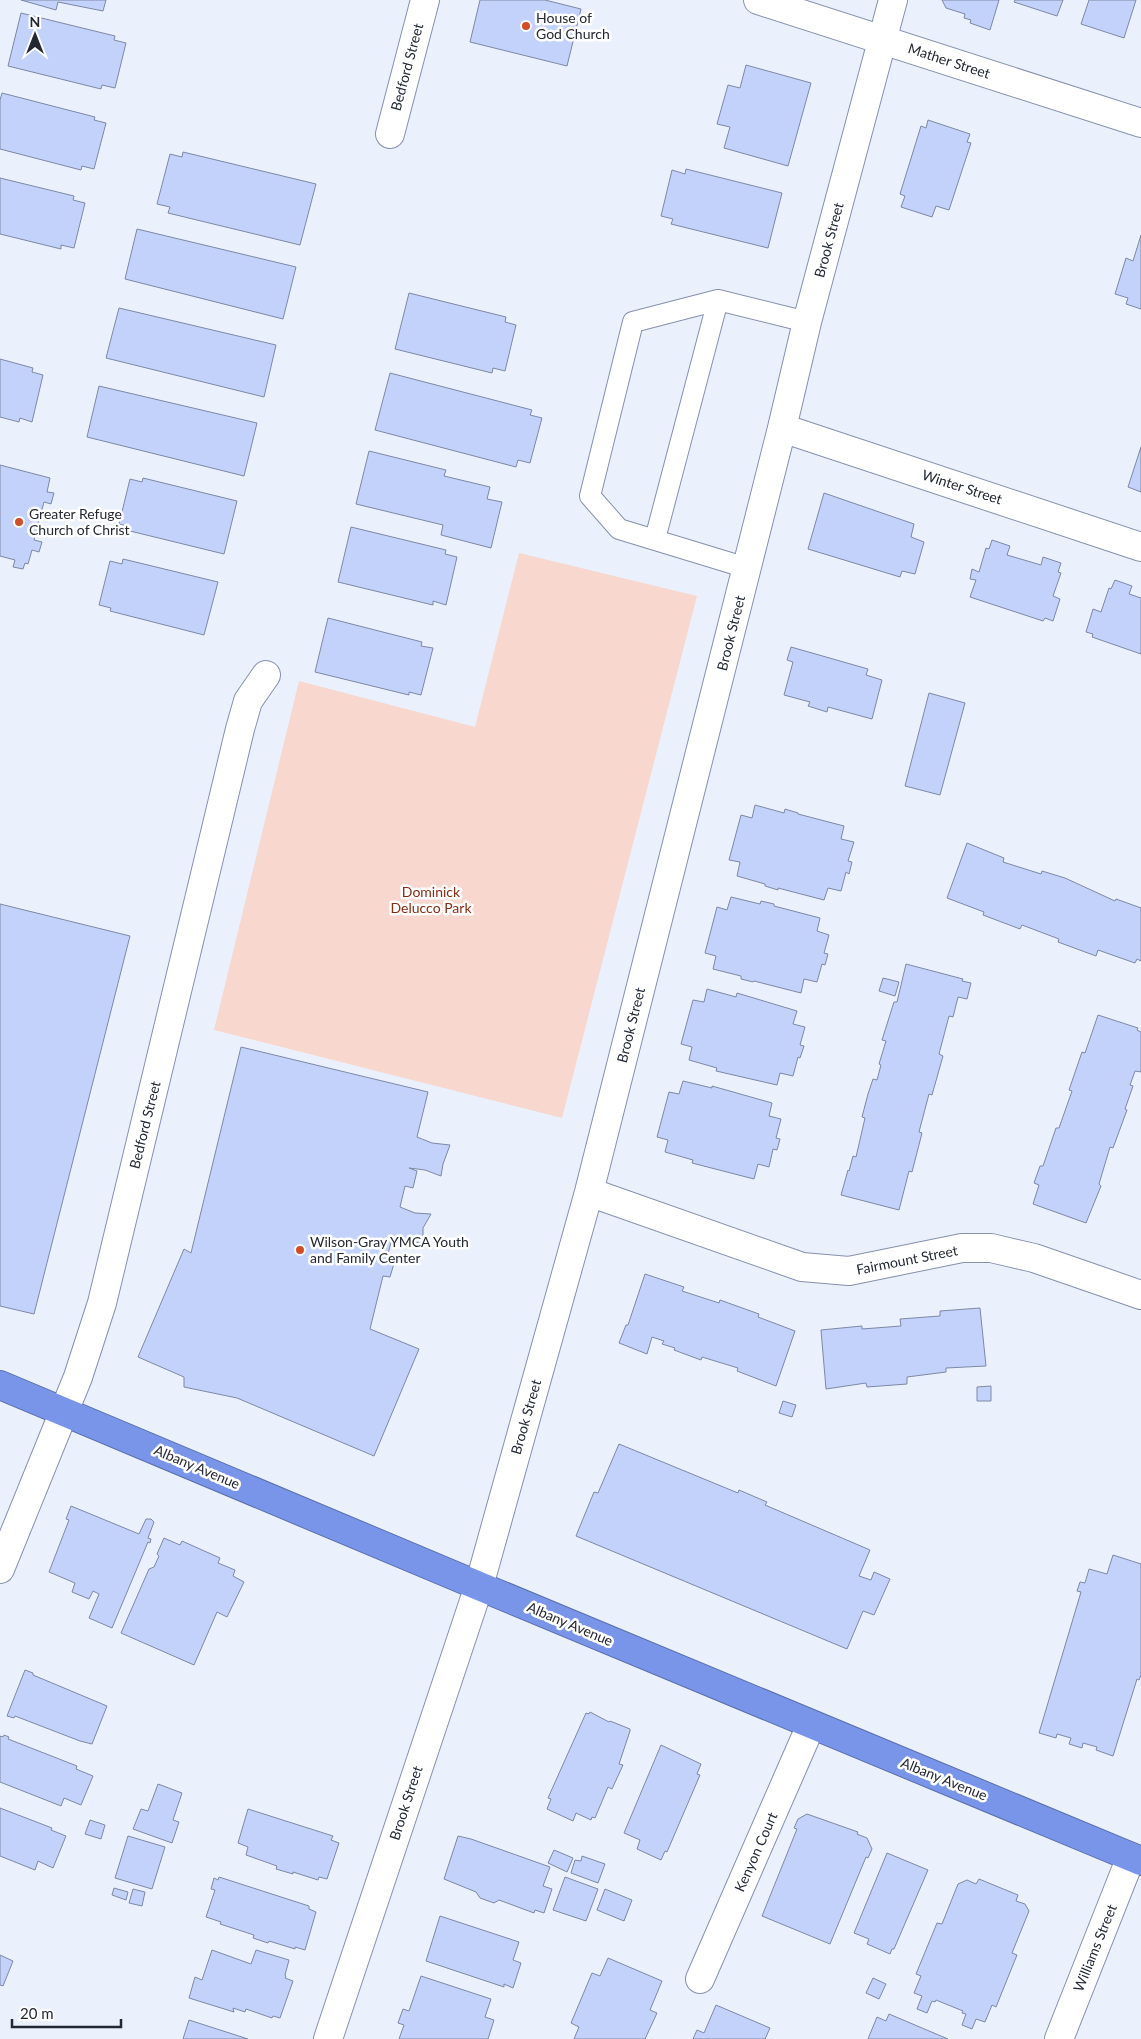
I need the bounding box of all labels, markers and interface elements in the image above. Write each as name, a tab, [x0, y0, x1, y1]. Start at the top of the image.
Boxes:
place label: House of God Church	[536, 9, 610, 42]
north arrow	[10, 10, 60, 60]
text: N	[30, 13, 40, 30]
marker: House of God Church	[520, 20, 532, 32]
street label: Bedford Street	[387, 21, 426, 112]
street label: Mather Street	[906, 39, 992, 82]
street label: Brook Street	[810, 200, 847, 279]
street label: Winter Street	[920, 466, 1004, 507]
place label: Greater Refuge Church of Christ	[29, 505, 130, 538]
marker: Greater Refuge Church of Christ	[13, 516, 25, 528]
street label: Brook Street	[713, 593, 748, 672]
park label: Dominick Delucco Park	[390, 883, 472, 916]
street label: Brook Street	[613, 985, 648, 1064]
street label: Bedford Street	[125, 1079, 164, 1171]
place label: Wilson-Gray YMCA Youth and Family Center	[310, 1233, 469, 1266]
street label: Fairmount Street	[855, 1241, 959, 1278]
marker: Wilson-Gray YMCA Youth and Family Center	[294, 1244, 306, 1256]
street label: Brook Street	[507, 1377, 544, 1456]
street label: Albany Avenue	[152, 1441, 243, 1492]
street label: Albany Avenue	[525, 1598, 616, 1649]
street label: Albany Avenue	[899, 1754, 990, 1804]
street label: Brook Street	[386, 1764, 426, 1842]
street label: Kenyon Court	[730, 1809, 781, 1894]
street label: Williams Street	[1069, 1902, 1120, 1994]
scale bar	[12, 1996, 121, 2028]
text: 20 m	[20, 2004, 54, 2022]

